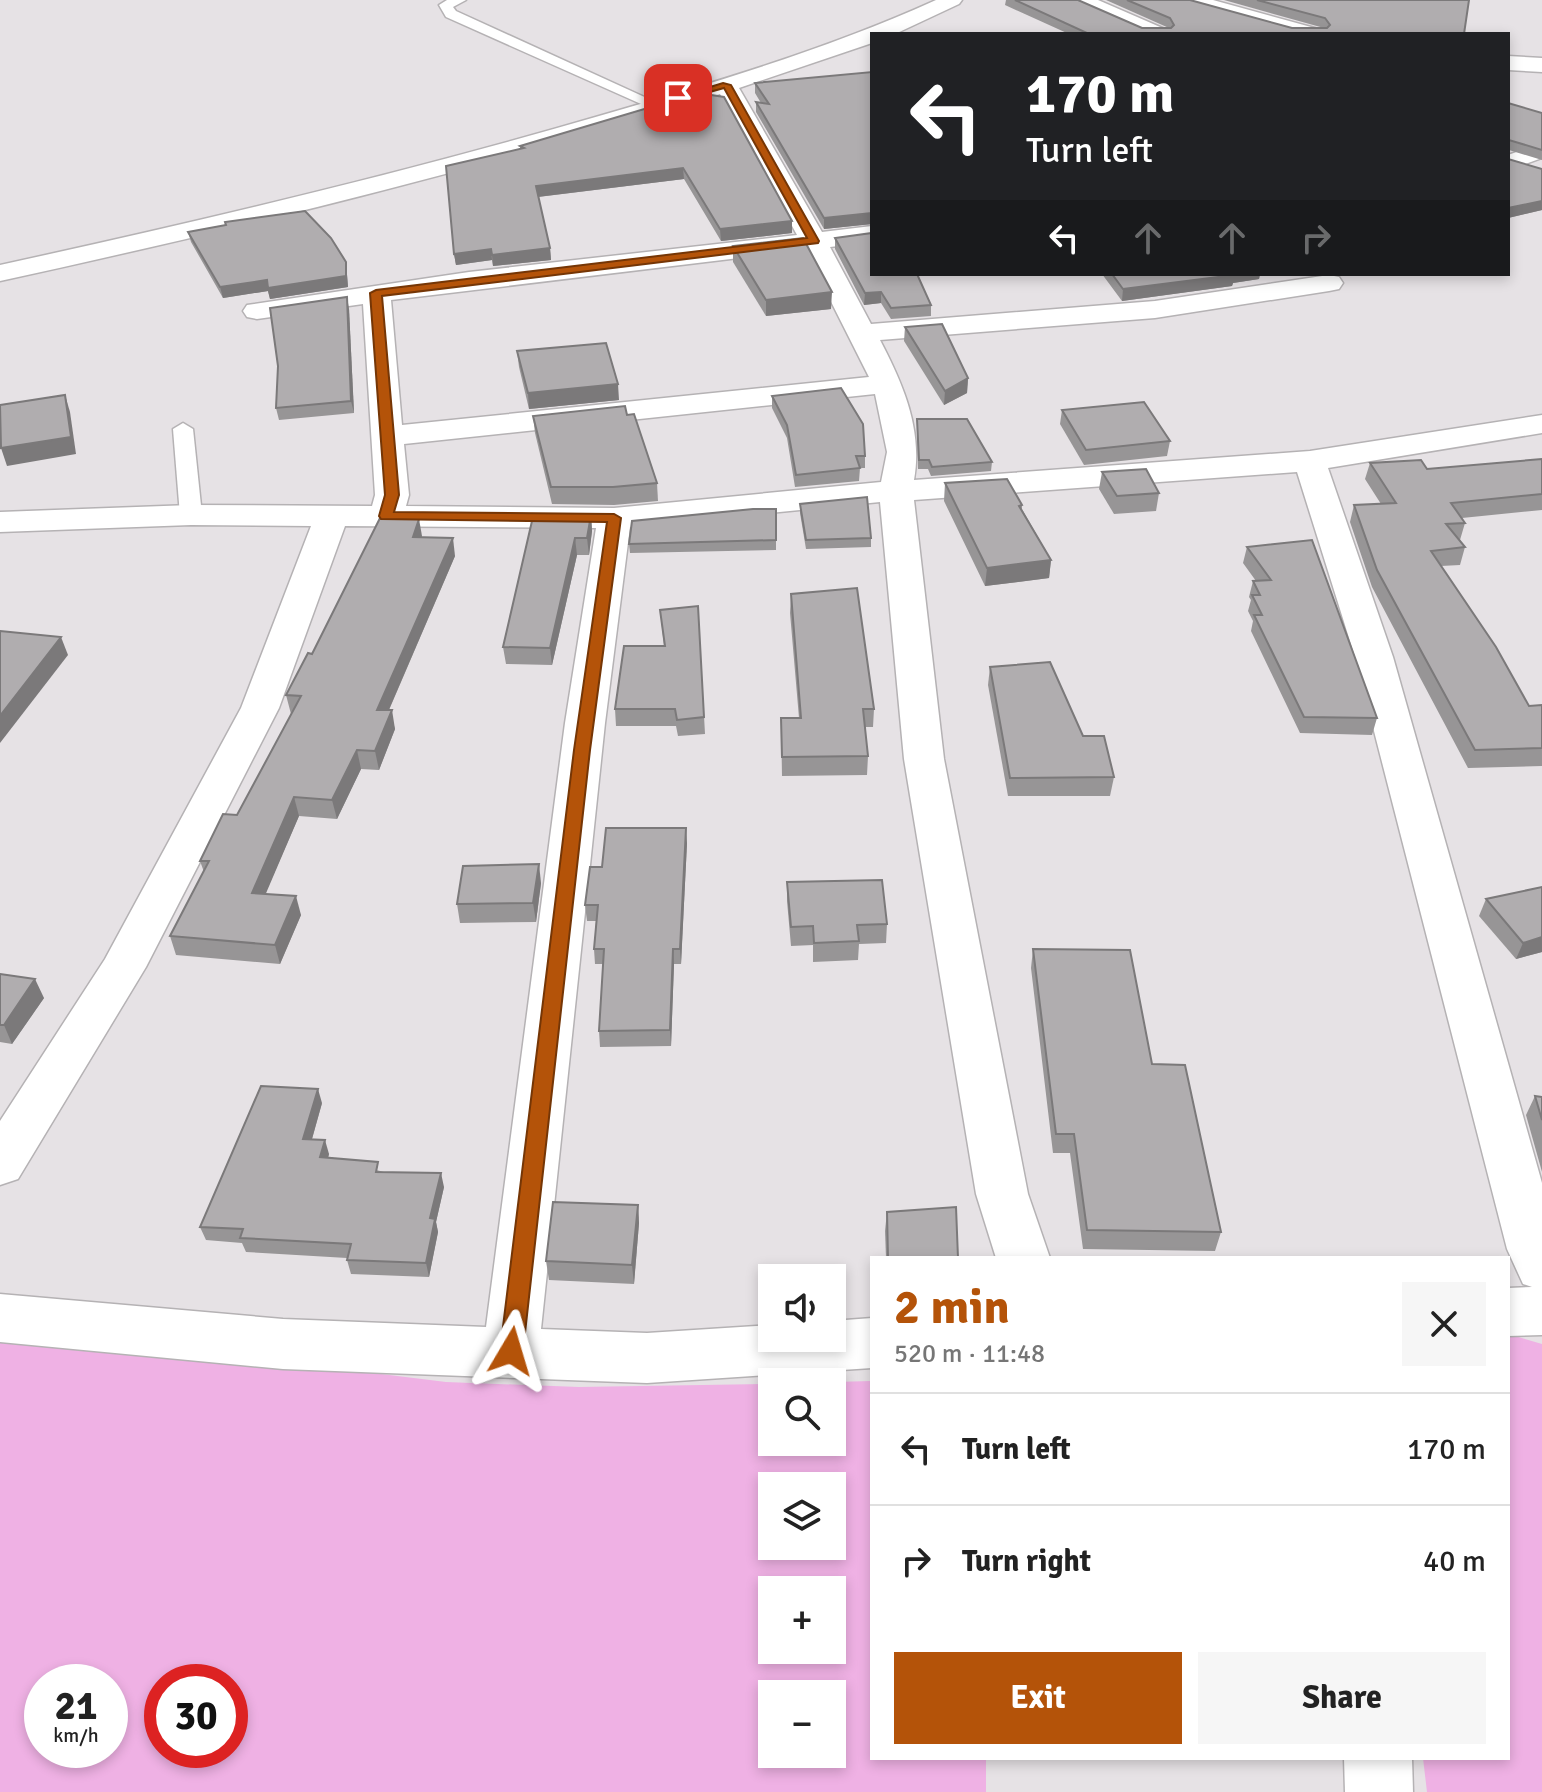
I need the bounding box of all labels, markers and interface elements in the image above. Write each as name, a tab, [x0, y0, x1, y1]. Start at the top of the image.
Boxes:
text: 170 m	[1026, 59, 1174, 128]
pin	[644, 64, 712, 132]
icon: left	[894, 64, 998, 168]
icon: arrive	[656, 76, 700, 120]
text: Turn left	[1026, 128, 1153, 173]
icon: left	[1042, 216, 1086, 260]
icon: ahead	[1126, 216, 1170, 260]
icon: ahead	[1210, 216, 1254, 260]
icon: right	[1294, 216, 1338, 260]
map controls	[758, 1264, 846, 1768]
button: sound	[758, 1264, 846, 1352]
text: 2 min	[894, 1278, 1010, 1337]
button: close	[1402, 1282, 1486, 1366]
position arrow	[469, 1309, 553, 1393]
text: 520 m · 11:48	[894, 1338, 1045, 1370]
button: search	[758, 1368, 846, 1456]
icon: left	[894, 1427, 938, 1471]
text: Turn left	[962, 1431, 1071, 1468]
text: 170 m	[1407, 1431, 1486, 1468]
button: layers	[758, 1472, 846, 1560]
icon: right	[894, 1539, 938, 1583]
text: Turn right	[962, 1543, 1091, 1580]
text: 40 m	[1423, 1543, 1486, 1580]
button: +	[758, 1576, 846, 1664]
button: Exit	[894, 1652, 1182, 1744]
button: Share	[1198, 1652, 1486, 1744]
speed limit sign: 30	[144, 1664, 248, 1768]
button: −	[758, 1680, 846, 1768]
text: 21	[54, 1681, 98, 1731]
text: km/h	[53, 1723, 99, 1748]

